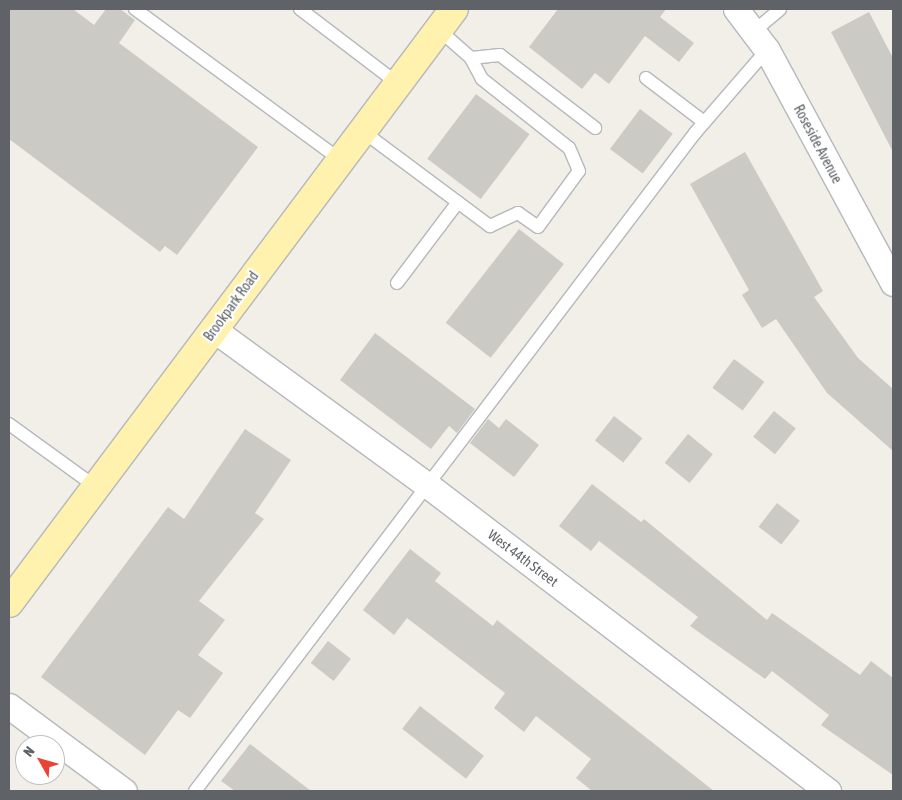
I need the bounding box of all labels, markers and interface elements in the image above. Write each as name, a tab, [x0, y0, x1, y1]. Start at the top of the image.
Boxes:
street label: Roseside Avenue	[790, 102, 846, 186]
street label: Brookpark Road	[200, 268, 262, 344]
street label: West 44th Street	[485, 526, 561, 590]
north arrow	[15, 735, 65, 785]
text: N	[20, 743, 38, 760]

